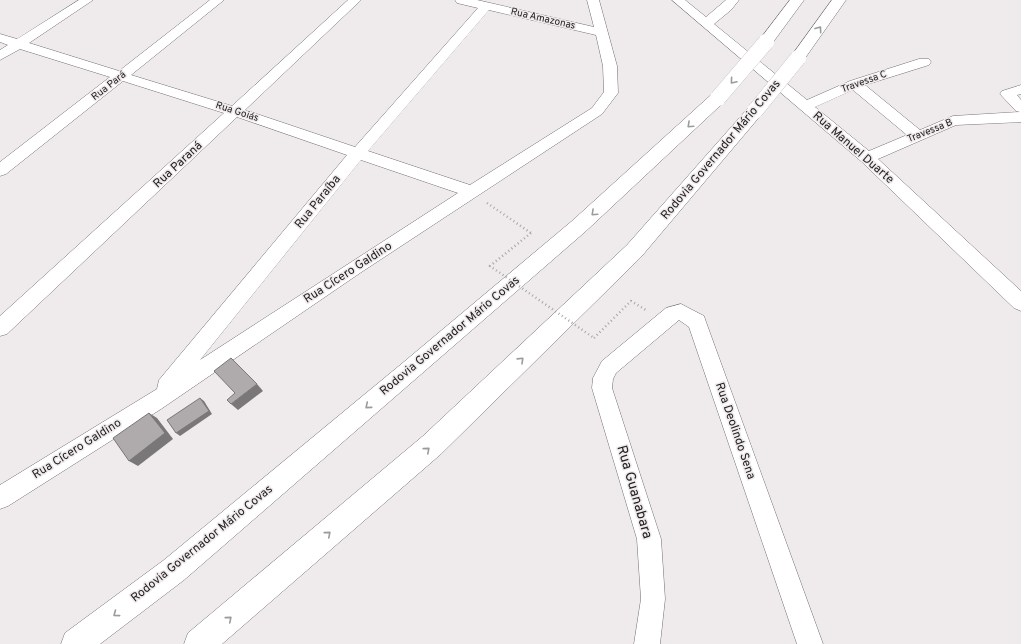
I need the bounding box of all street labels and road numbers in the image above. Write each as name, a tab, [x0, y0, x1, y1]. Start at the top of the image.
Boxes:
street label: Rua Amazonas	[509, 5, 577, 33]
street label: Rua Pará	[89, 68, 129, 104]
street label: Travessa C	[839, 68, 889, 96]
street label: Rodovia Governador Mário Covas	[658, 77, 784, 223]
street label: Rua Goiás	[214, 99, 261, 125]
street label: Rua Manuel Duarte	[809, 108, 897, 188]
street label: Travessa B	[905, 116, 955, 146]
street label: Rua Paraná	[150, 138, 206, 192]
street label: Rua Paraíba	[291, 172, 345, 232]
street label: Rua Cícero Galdino	[301, 238, 395, 308]
street label: Rodovia Governador Mário Covas	[377, 273, 523, 399]
street label: Rua Deolindo Sena	[711, 381, 759, 481]
street label: Rua Cícero Galdino	[29, 415, 125, 483]
street label: Rua Guanabara	[613, 443, 655, 541]
street label: Rodovia Governador Mário Covas	[128, 482, 276, 606]

